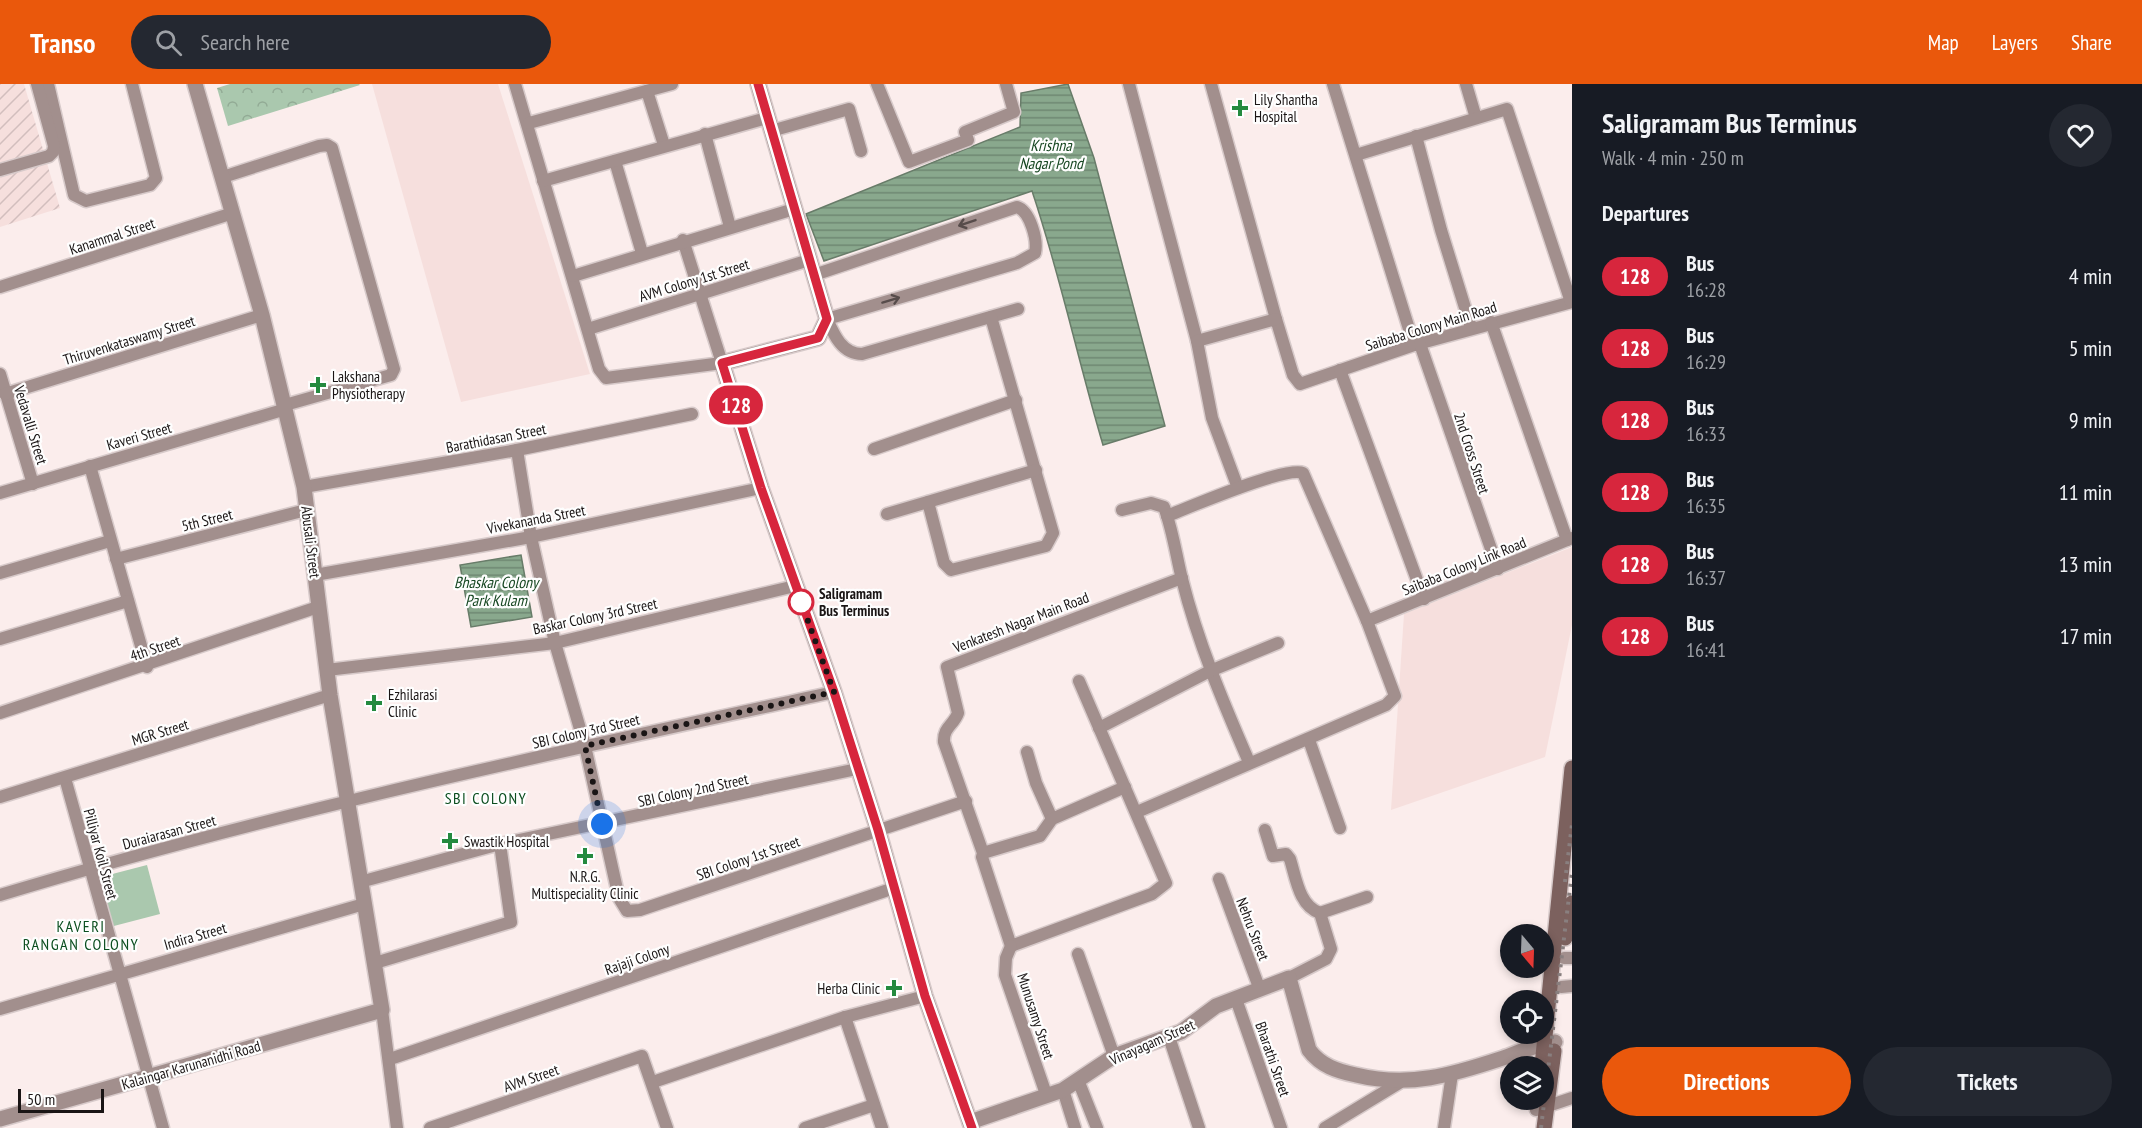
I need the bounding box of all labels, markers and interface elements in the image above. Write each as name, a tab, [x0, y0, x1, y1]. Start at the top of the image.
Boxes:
search box	[131, 15, 551, 69]
text: Transo	[30, 24, 95, 61]
icon: search	[152, 26, 185, 59]
text: Search here	[200, 28, 290, 56]
text: Map	[1928, 29, 1959, 56]
text: Layers	[1992, 29, 2038, 56]
text: Share	[2071, 29, 2112, 56]
place label: Lily Shantha Hospital	[1254, 90, 1318, 126]
marker: Lily Shantha Hospital	[1231, 99, 1249, 117]
text: Saligramam Bus Terminus	[1602, 104, 1857, 141]
button: heart	[2049, 104, 2112, 167]
water label: Krishna Nagar Pond	[1019, 135, 1085, 173]
text: Walk · 4 min · 250 m	[1602, 145, 1744, 171]
text: Departures	[1602, 199, 1689, 227]
street label: Kanammal Street	[67, 213, 157, 259]
one-way arrow	[958, 218, 977, 229]
text: Bus	[1686, 249, 1714, 277]
street label: AVM Colony 1st Street	[637, 254, 751, 306]
text: 4 min	[2069, 262, 2112, 290]
text: 128	[1620, 263, 1650, 290]
text: 16:28	[1686, 277, 1726, 303]
one-way arrow	[882, 294, 901, 305]
street label: Saibaba Colony Main Road	[1363, 297, 1499, 355]
street label: Thiruvenkataswamy Street	[61, 311, 197, 369]
text: Bus	[1686, 321, 1714, 349]
text: 5 min	[2069, 334, 2112, 362]
text: 128	[1620, 335, 1650, 362]
text: 16:29	[1686, 349, 1726, 375]
place label: Lakshana Physiotherapy	[332, 367, 405, 403]
marker: Lakshana Physiotherapy	[309, 376, 327, 394]
street label: Vedavalli Street	[10, 382, 52, 467]
line badge: 128	[702, 386, 771, 424]
text: 128	[721, 392, 751, 419]
text: Bus	[1686, 393, 1714, 421]
text: 9 min	[2069, 406, 2112, 434]
text: 128	[1620, 407, 1650, 434]
street label: 2nd Cross Street	[1450, 410, 1494, 496]
street label: Kaveri Street	[104, 418, 174, 454]
street label: Barathidasan Street	[444, 419, 548, 457]
text: 16:33	[1686, 421, 1726, 447]
text: Bus	[1686, 465, 1714, 493]
text: 11 min	[2059, 478, 2112, 506]
text: 128	[1620, 479, 1650, 506]
text: 16:35	[1686, 493, 1726, 519]
street label: Vivekananda Street	[484, 500, 587, 538]
street label: 5th Street	[180, 505, 234, 535]
street label: Abusali Street	[297, 505, 325, 579]
street label: Saibaba Colony Link Road	[1399, 532, 1529, 600]
text: Bus	[1686, 537, 1714, 565]
text: 13 min	[2059, 550, 2112, 578]
text: 128	[1620, 551, 1650, 578]
text: 16:37	[1686, 565, 1726, 591]
water label: Bhaskar Colony Park Kulam	[454, 572, 540, 610]
place label: Saligramam Bus Terminus	[819, 584, 889, 620]
street label: Venkatesh Nagar Main Road	[950, 587, 1092, 657]
marker: Saligramam Bus Terminus	[788, 589, 814, 615]
street label: Baskar Colony 3rd Street	[531, 594, 659, 638]
text: Bus	[1686, 609, 1714, 637]
text: 17 min	[2060, 622, 2112, 650]
text: 128	[1620, 623, 1650, 650]
street label: 4th Street	[127, 631, 183, 665]
text: 16:41	[1686, 637, 1726, 663]
place label: Ezhilarasi Clinic	[388, 685, 438, 721]
marker: Ezhilarasi Clinic	[365, 694, 383, 712]
street label: SBI Colony 3rd Street	[530, 709, 642, 753]
street label: MGR Street	[129, 714, 191, 750]
street label: SBI Colony 2nd Street	[636, 769, 750, 811]
district label: SBI COLONY	[445, 788, 527, 808]
street label: Pilliyar Koil Street	[80, 806, 122, 902]
your location	[587, 809, 617, 839]
street label: Duraiarasan Street	[120, 810, 218, 854]
street label: SBI Colony 1st Street	[694, 831, 802, 885]
marker: Swastik Hospital	[441, 832, 459, 850]
place label: Swastik Hospital	[464, 832, 550, 851]
marker: N.R.G. Multispeciality Clinic	[576, 847, 594, 865]
place label: N.R.G. Multispeciality Clinic	[531, 867, 639, 903]
street label: Nehru Street	[1232, 895, 1274, 963]
district label: KAVERI RANGAN COLONY	[23, 916, 139, 954]
street label: Indira Street	[162, 918, 228, 954]
north arrow	[1500, 924, 1554, 978]
map controls	[1500, 924, 1554, 1110]
street label: Rajaji Colony	[602, 939, 672, 979]
street label: Munusamy Street	[1013, 971, 1059, 1061]
place label: Herba Clinic	[817, 979, 881, 998]
marker: Herba Clinic	[885, 979, 903, 997]
button: locate	[1500, 990, 1554, 1044]
street label: Vinayagam Street	[1106, 1015, 1197, 1070]
street label: Bharathi Street	[1251, 1019, 1295, 1099]
street label: Kalaingar Karunanidhi Road	[119, 1036, 263, 1094]
button: Directions	[1602, 1047, 1851, 1116]
button: Tickets	[1863, 1047, 2112, 1116]
button: layers	[1500, 1056, 1554, 1110]
street label: AVM Street	[501, 1060, 561, 1096]
scale bar	[18, 1086, 104, 1114]
text: 50 m	[27, 1089, 55, 1109]

